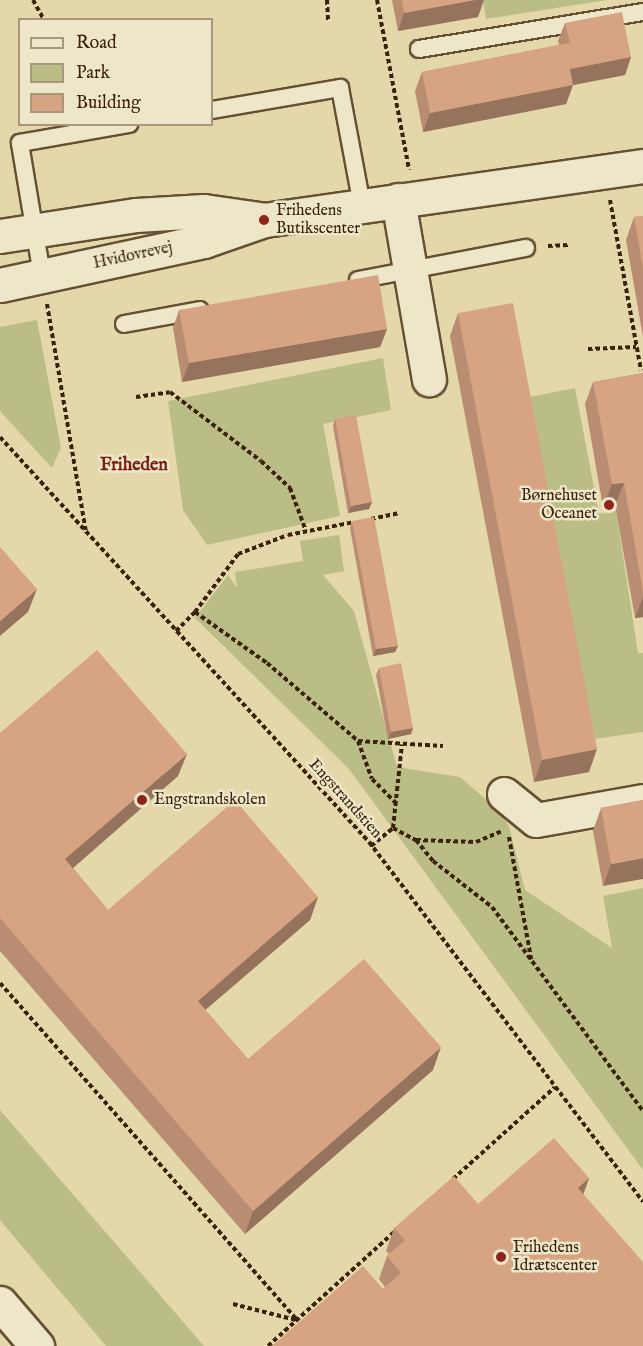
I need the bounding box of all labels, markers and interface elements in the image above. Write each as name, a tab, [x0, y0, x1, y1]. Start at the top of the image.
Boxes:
legend	[18, 18, 213, 126]
text: Road	[76, 32, 117, 55]
text: Park	[76, 62, 110, 85]
text: Building	[76, 92, 141, 115]
place label: Frihedens Butikscenter	[276, 201, 360, 239]
marker: Frihedens Butikscenter	[257, 213, 271, 227]
street label: Hvidovrevej	[92, 238, 174, 274]
district label: Friheden	[100, 455, 168, 477]
place label: Børnehuset Oceanet	[521, 486, 597, 524]
marker: Børnehuset Oceanet	[602, 498, 616, 512]
street label: Engstrandstien	[304, 755, 386, 843]
place label: Engstrandskolen	[154, 790, 266, 810]
marker: Engstrandskolen	[135, 793, 149, 807]
place label: Frihedens Idrætscenter	[513, 1238, 597, 1276]
marker: Frihedens Idrætscenter	[494, 1250, 508, 1264]

